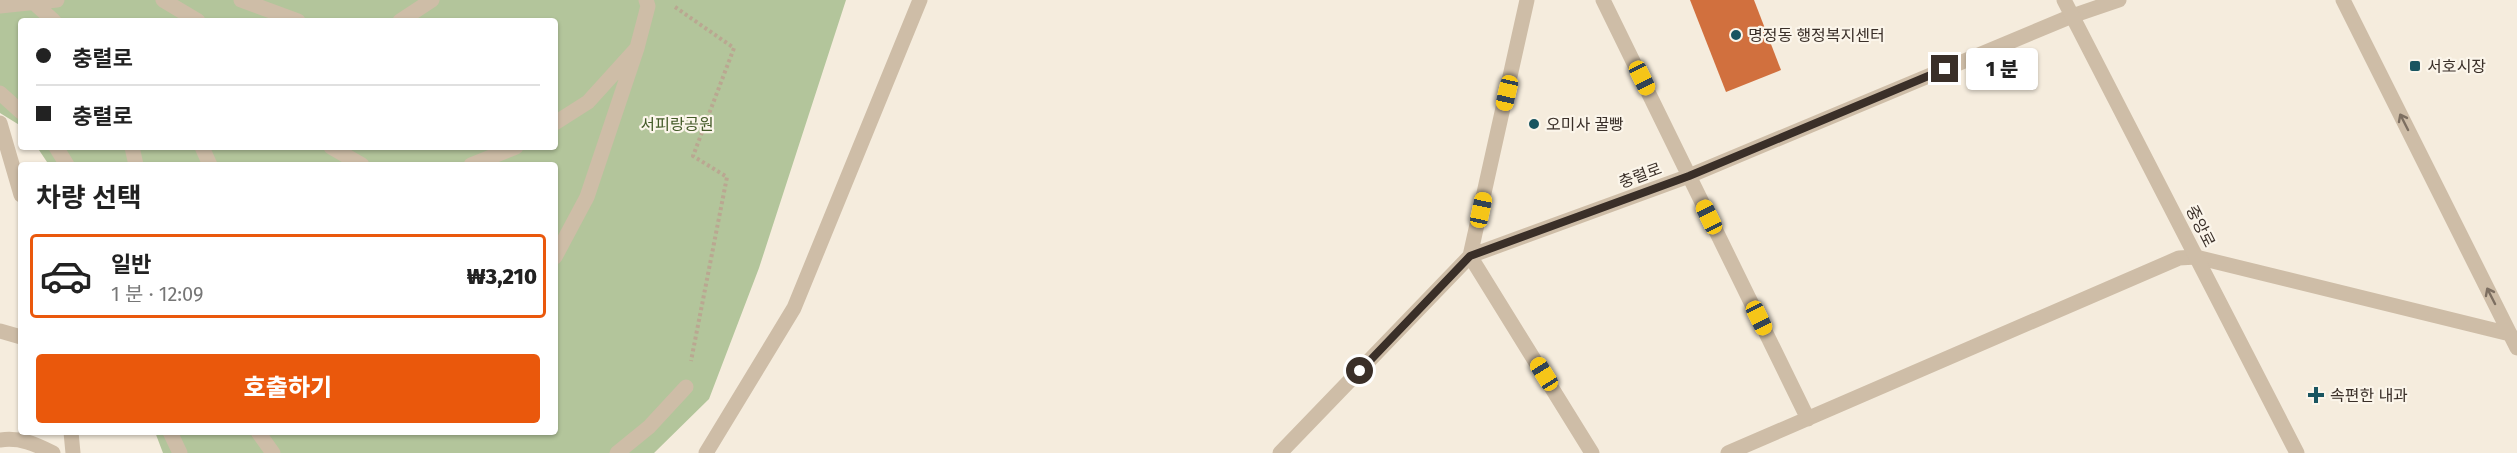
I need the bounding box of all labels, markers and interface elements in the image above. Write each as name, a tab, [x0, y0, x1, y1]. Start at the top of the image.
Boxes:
place label: 명정동 행정복지센터	[1748, 26, 1885, 45]
marker: 명정동 행정복지센터	[1729, 28, 1743, 42]
text: 충렬로	[72, 45, 133, 72]
callout: 1 분	[1966, 48, 2038, 90]
route end	[1931, 55, 1958, 82]
text: 1 분	[1986, 57, 2018, 81]
place label: 서호시장	[2427, 57, 2486, 76]
car	[1626, 58, 1658, 98]
marker: 서호시장	[2408, 59, 2422, 73]
car	[1494, 73, 1520, 113]
text: 충렬로	[72, 103, 133, 130]
one-way arrow	[2397, 113, 2409, 131]
park label: 서피랑공원	[640, 115, 714, 134]
place label: 오미사 꿀빵	[1546, 115, 1624, 134]
marker: 오미사 꿀빵	[1527, 117, 1541, 131]
street label: 충렬로	[1616, 159, 1664, 192]
text: 차량 선택	[36, 182, 142, 214]
car	[1468, 191, 1494, 229]
car	[1693, 197, 1725, 237]
street label: 중앙로	[2182, 202, 2219, 250]
icon: car	[39, 249, 93, 303]
text: 일반	[111, 251, 151, 278]
text: ₩3,210	[467, 263, 537, 290]
text: 1 분 · 12:09	[111, 282, 204, 306]
one-way arrow	[2485, 288, 2497, 305]
car	[1743, 298, 1775, 338]
button: 호출하기	[36, 354, 540, 423]
car	[1527, 354, 1561, 394]
route start	[1346, 357, 1373, 384]
marker: 속편한 내과	[2307, 386, 2325, 404]
place label: 속편한 내과	[2330, 386, 2408, 405]

